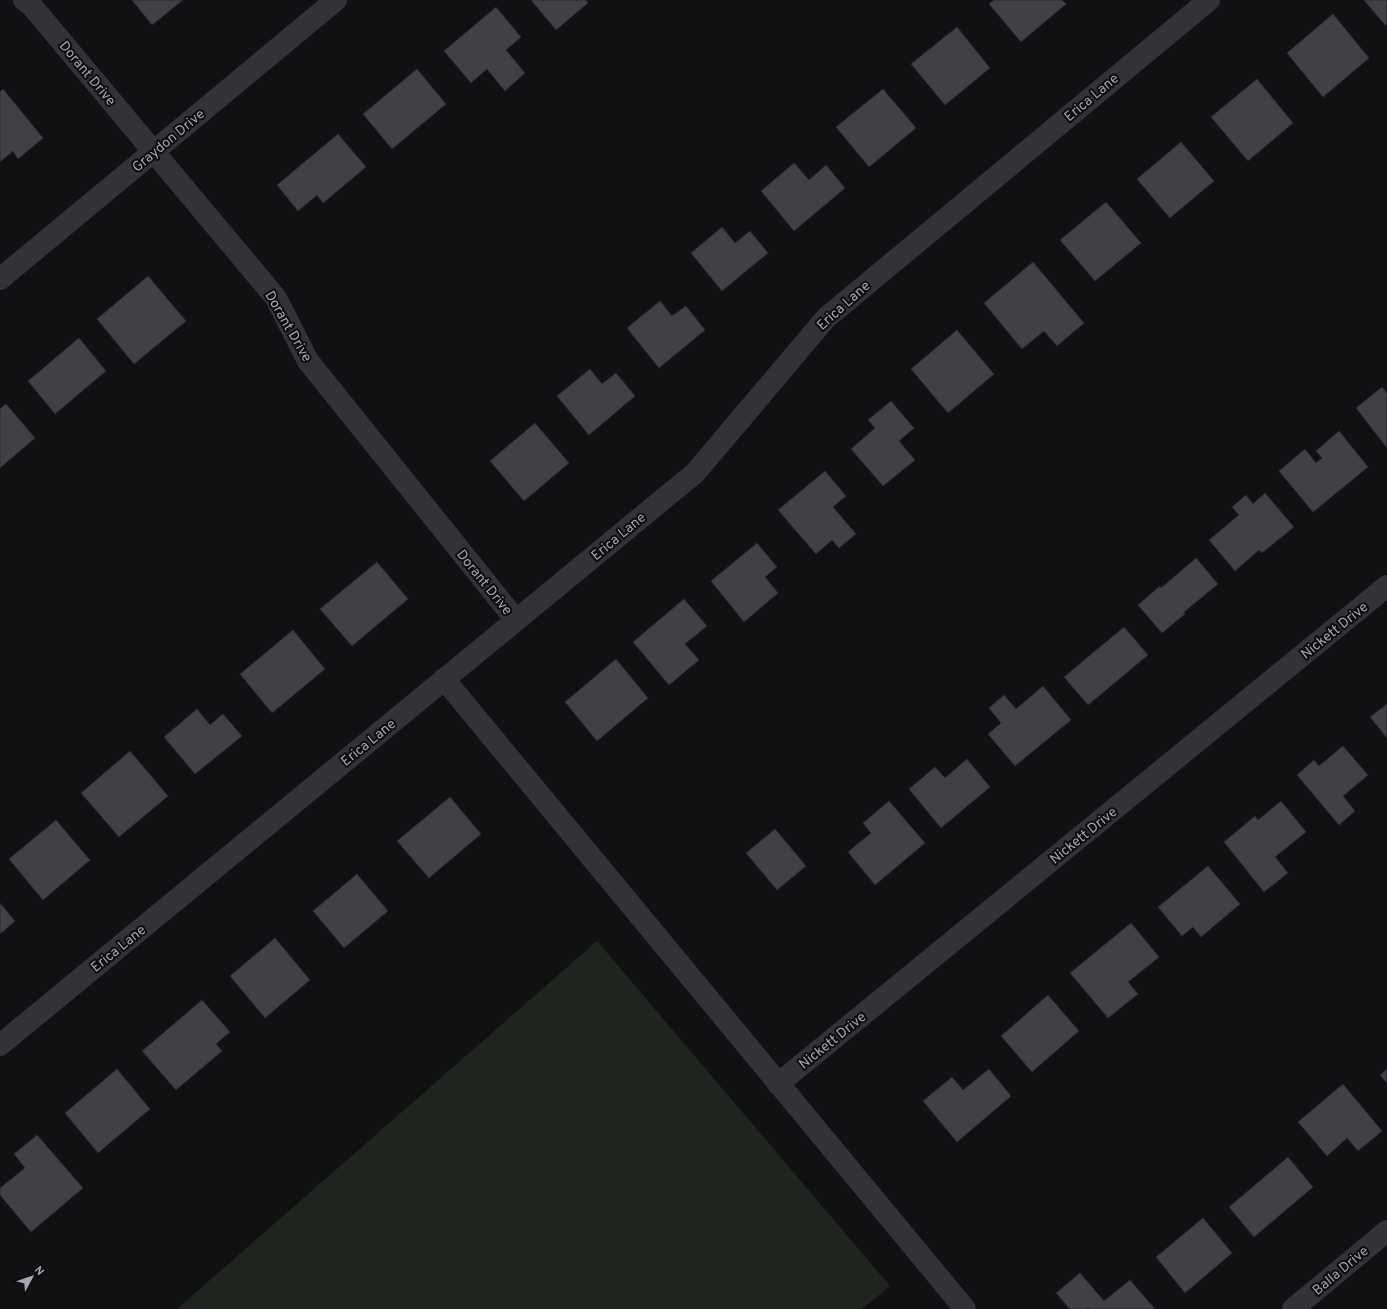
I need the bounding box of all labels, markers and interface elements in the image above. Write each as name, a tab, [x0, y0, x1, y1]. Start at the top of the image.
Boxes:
street label: Dorant Drive	[55, 38, 119, 110]
street label: Erica Lane	[1061, 71, 1123, 126]
street label: Graydon Drive	[129, 106, 209, 176]
street label: Erica Lane	[814, 278, 874, 334]
street label: Dorant Drive	[261, 288, 315, 365]
street label: Erica Lane	[588, 510, 650, 565]
street label: Dorant Drive	[452, 547, 515, 619]
street label: Nickett Drive	[1298, 599, 1372, 663]
street label: Erica Lane	[338, 716, 400, 770]
street label: Nickett Drive	[1047, 804, 1121, 868]
street label: Erica Lane	[88, 922, 150, 976]
street label: Nickett Drive	[796, 1009, 870, 1073]
street label: Balla Drive	[1310, 1243, 1372, 1299]
north arrow	[12, 1257, 52, 1297]
text: N	[31, 1264, 47, 1279]

